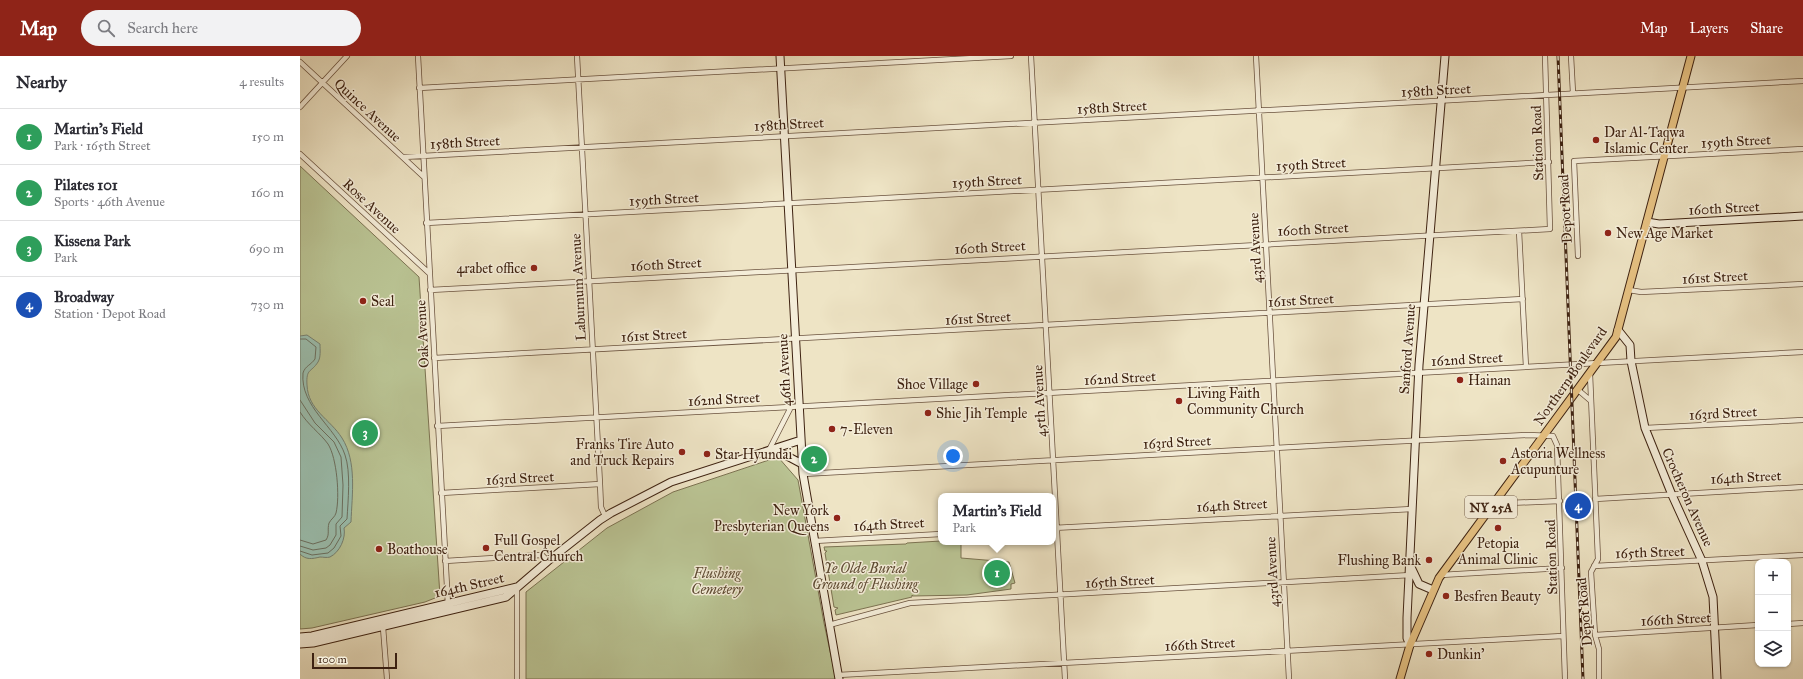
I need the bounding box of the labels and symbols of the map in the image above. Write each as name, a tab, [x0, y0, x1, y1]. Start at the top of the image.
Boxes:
street label: Quince Avenue	[331, 75, 405, 146]
street label: 158th Street	[1401, 80, 1471, 101]
street label: 158th Street	[1077, 97, 1147, 118]
street label: Station Road	[1528, 105, 1547, 181]
street label: 158th Street	[754, 114, 824, 135]
place label: Dar Al-Taqwa Islamic Center	[1604, 124, 1689, 157]
street label: 159th Street	[1701, 131, 1771, 152]
street label: 158th Street	[430, 132, 500, 153]
marker: Dar Al-Taqwa Islamic Center	[1591, 135, 1601, 145]
street label: 159th Street	[1276, 154, 1346, 175]
street label: 159th Street	[952, 171, 1022, 192]
street label: Depot Road	[1555, 174, 1576, 244]
street label: Rose Avenue	[339, 175, 404, 238]
street label: 159th Street	[629, 189, 699, 210]
street label: 160th Street	[1688, 198, 1760, 219]
street label: 43rd Avenue	[1245, 212, 1266, 284]
street label: 160th Street	[1277, 219, 1349, 240]
place label: New Age Market	[1616, 225, 1713, 242]
marker: New Age Market	[1603, 228, 1613, 238]
street label: Laburnum Avenue	[567, 233, 590, 341]
street label: 160th Street	[954, 237, 1026, 258]
street label: 160th Street	[630, 254, 702, 275]
place label: 4rabet office	[456, 260, 526, 277]
marker: 4rabet office	[529, 263, 539, 273]
street label: 161st Street	[1682, 267, 1748, 288]
street label: 161st Street	[1268, 290, 1334, 311]
place label: Seal	[371, 293, 395, 310]
marker: Seal	[358, 296, 368, 306]
street label: Oak Avenue	[412, 299, 433, 368]
street label: Sanford Avenue	[1396, 303, 1419, 395]
street label: 161st Street	[945, 308, 1011, 329]
street label: Northern Boulevard	[1530, 324, 1611, 429]
street label: 161st Street	[621, 325, 687, 346]
street label: 46th Avenue	[774, 333, 795, 407]
street label: 162nd Street	[1431, 349, 1503, 370]
street label: 45th Avenue	[1029, 364, 1050, 437]
street label: 162nd Street	[1084, 368, 1156, 389]
place label: Hainan	[1468, 372, 1511, 389]
marker: Hainan	[1455, 375, 1465, 385]
place label: Shoe Village	[897, 376, 968, 393]
marker: Shoe Village	[971, 379, 981, 389]
place label: Living Faith Community Church	[1187, 385, 1304, 418]
street label: 162nd Street	[688, 389, 760, 410]
marker: Living Faith Community Church	[1174, 396, 1184, 406]
street label: 163rd Street	[1688, 403, 1758, 424]
place label: Shie Jih Temple	[936, 405, 1027, 423]
marker: Shie Jih Temple	[923, 408, 933, 418]
pin: 3	[352, 418, 378, 448]
place label: 7-Eleven	[840, 421, 893, 438]
marker: 7-Eleven	[827, 424, 837, 434]
street label: 163rd Street	[1142, 432, 1212, 453]
place label: Franks Tire Auto and Truck Repairs	[570, 436, 674, 469]
pin: 2	[801, 444, 827, 474]
place label: Astoria Wellness Acupunture	[1510, 445, 1605, 478]
street label: Crocheron Avenue	[1658, 445, 1717, 549]
place label: Star Hyundai	[715, 446, 793, 463]
your location	[943, 446, 963, 466]
marker: Franks Tire Auto and Truck Repairs	[677, 447, 687, 457]
marker: Star Hyundai	[702, 449, 712, 459]
marker: Astoria Wellness Acupunture	[1498, 456, 1508, 466]
street label: 164th Street	[1710, 467, 1782, 488]
street label: 163rd Street	[485, 468, 555, 489]
pin: 4	[1565, 491, 1591, 521]
street label: 164th Street	[1196, 495, 1268, 516]
road number: NY 25A	[1465, 496, 1517, 518]
place label: New York Presbyterian Queens	[714, 502, 829, 535]
marker: New York Presbyterian Queens	[832, 513, 842, 523]
street label: 164th Street	[853, 514, 925, 535]
street label: Station Road	[1542, 519, 1561, 595]
marker: Petopia Animal Clinic	[1493, 523, 1503, 533]
place label: Full Gospel Central Church	[494, 532, 584, 565]
place label: Petopia Animal Clinic	[1457, 535, 1538, 568]
street label: 43rd Avenue	[1262, 536, 1283, 608]
place label: Boathouse	[387, 541, 448, 558]
marker: Full Gospel Central Church	[481, 543, 491, 553]
street label: 165th Street	[1615, 543, 1685, 562]
marker: Boathouse	[374, 544, 384, 554]
place label: Flushing Bank	[1338, 552, 1421, 569]
marker: Flushing Bank	[1424, 555, 1434, 565]
pin: 1	[984, 558, 1010, 588]
park label: Ye Olde Burial Ground of Flushing	[812, 560, 919, 593]
park label: Flushing Cemetery	[691, 565, 744, 598]
street label: 164th Street	[433, 569, 506, 602]
street label: 165th Street	[1085, 571, 1155, 592]
street label: Depot Road	[1573, 577, 1596, 647]
place label: Besfren Beauty	[1454, 588, 1541, 605]
marker: Besfren Beauty	[1441, 591, 1451, 601]
street label: 166th Street	[1640, 609, 1712, 630]
street label: 166th Street	[1164, 634, 1236, 655]
place label: Dunkin'	[1437, 646, 1485, 663]
marker: Dunkin'	[1424, 649, 1434, 659]
scale bar	[312, 651, 397, 670]

